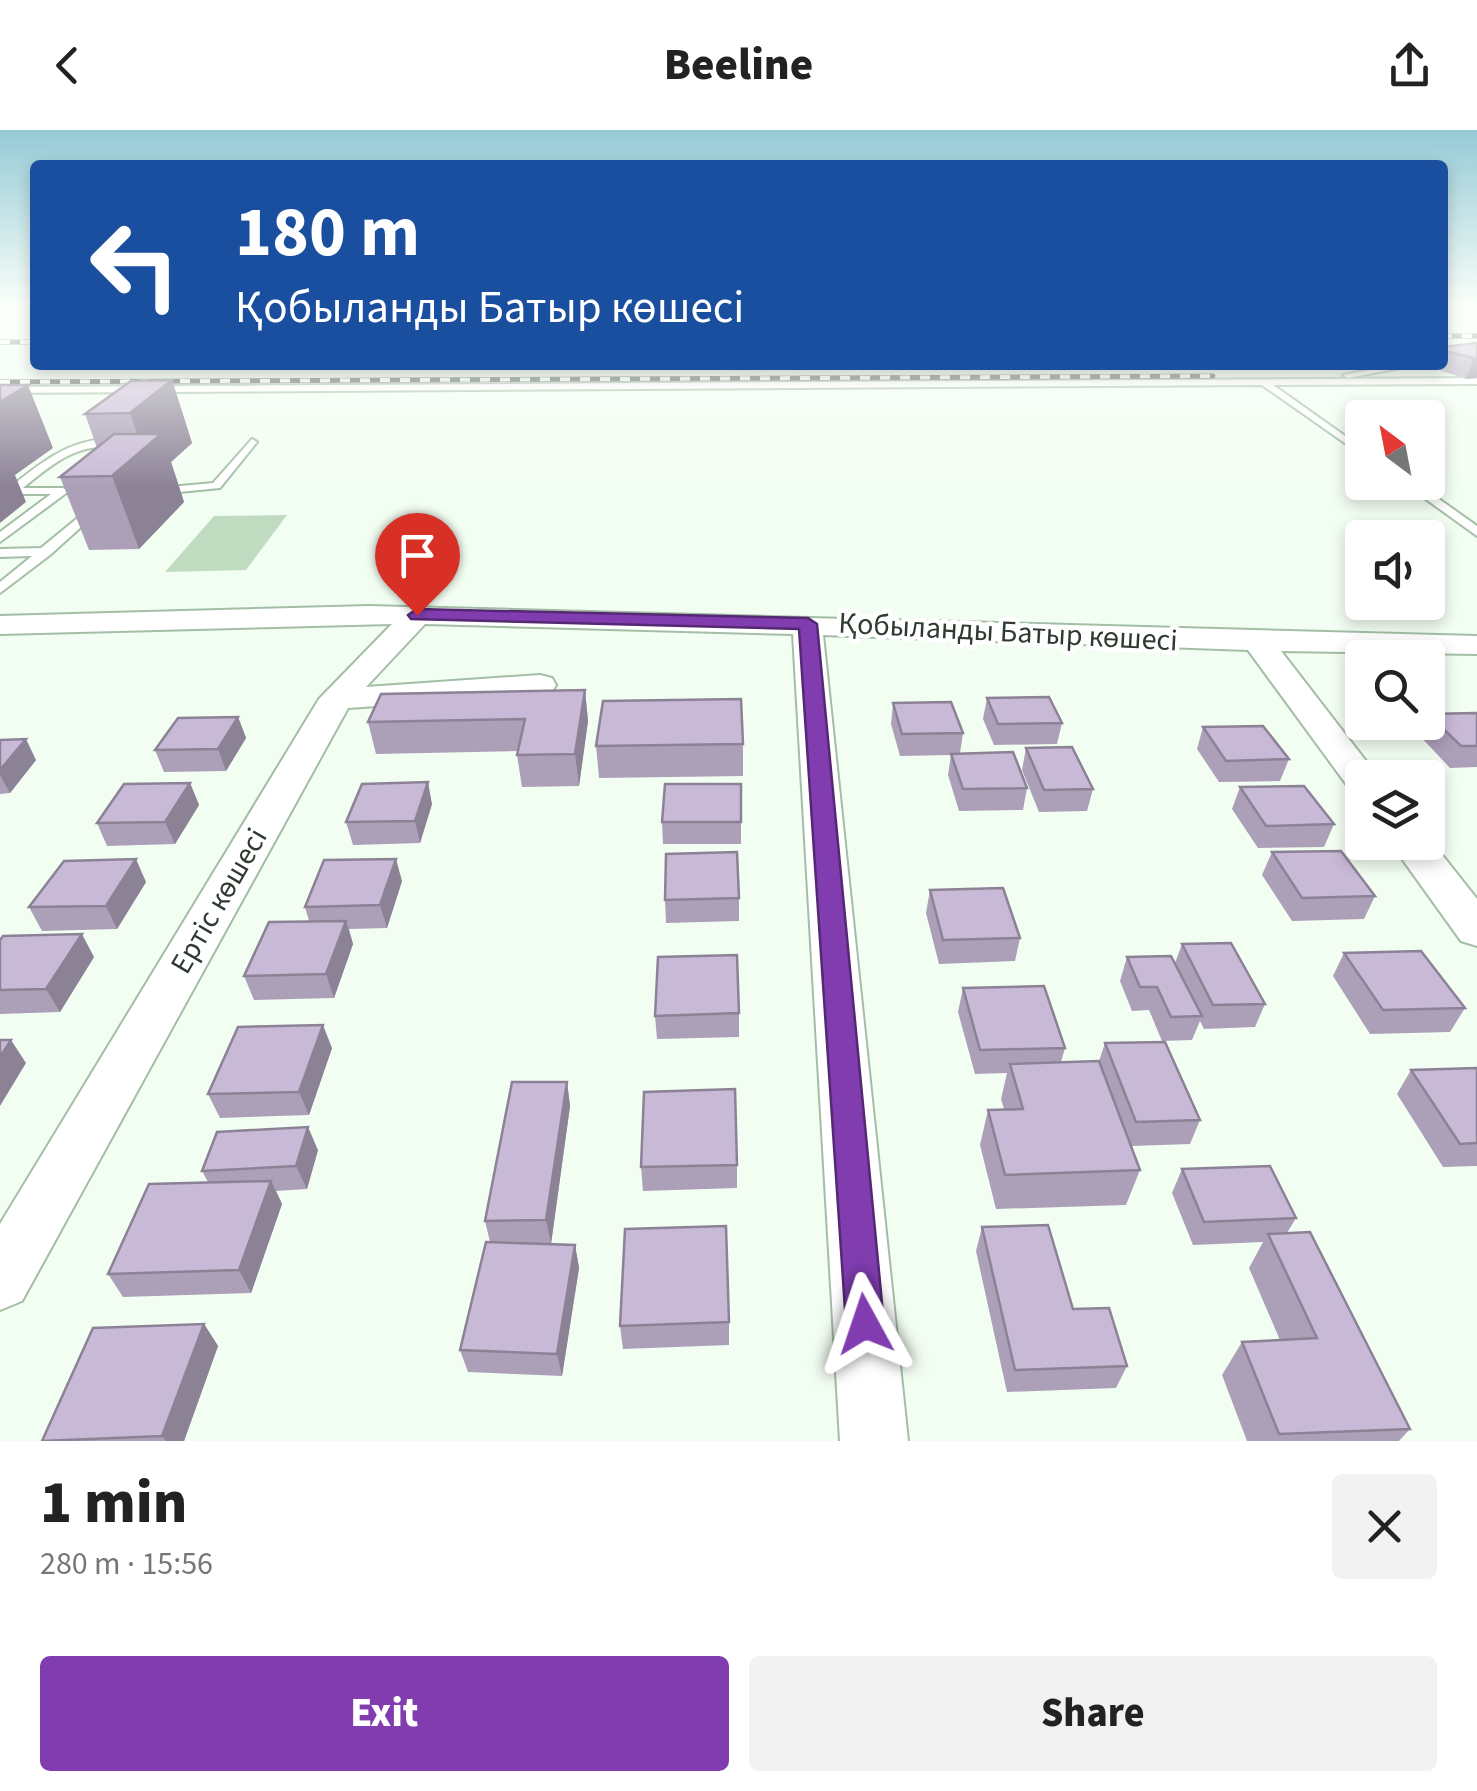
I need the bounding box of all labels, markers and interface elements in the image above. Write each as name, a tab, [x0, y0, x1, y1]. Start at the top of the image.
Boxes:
text: Beeline	[664, 33, 813, 97]
icon: back	[40, 38, 95, 93]
icon: share	[1382, 38, 1437, 93]
text: 180 m	[235, 183, 420, 283]
icon: left	[70, 200, 200, 330]
text: Қобыланды Батыр көшесі	[235, 276, 744, 340]
north arrow	[1345, 400, 1445, 500]
map controls	[1345, 400, 1445, 860]
pin	[375, 513, 460, 616]
button: sound	[1345, 520, 1445, 620]
icon: arrive	[390, 528, 445, 583]
street label: Қобыланды Батыр көшесі	[837, 602, 1179, 662]
button: search	[1345, 640, 1445, 740]
button: layers	[1345, 760, 1445, 860]
street label: Ертіс көшесі	[160, 820, 278, 982]
position arrow	[813, 1272, 917, 1376]
text: 1 min	[40, 1461, 187, 1546]
button: close	[1332, 1474, 1437, 1579]
text: 280 m · 15:56	[40, 1541, 213, 1587]
button: Exit	[40, 1656, 729, 1771]
button: Share	[749, 1656, 1437, 1771]

